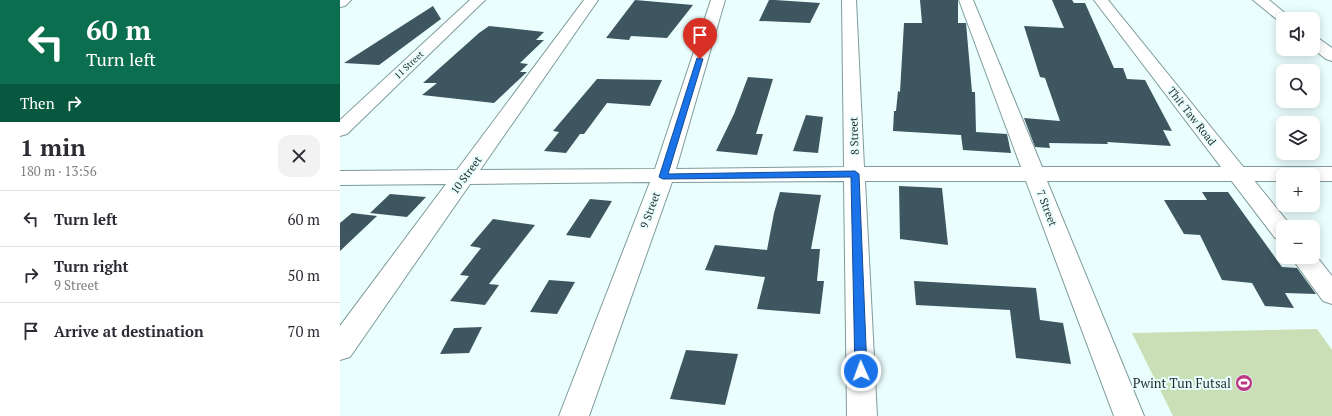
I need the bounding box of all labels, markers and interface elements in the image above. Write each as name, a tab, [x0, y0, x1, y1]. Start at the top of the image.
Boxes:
text: 60 m	[86, 11, 151, 48]
map controls	[1276, 12, 1320, 264]
button: sound	[1276, 12, 1320, 56]
icon: left	[20, 16, 72, 68]
pin	[683, 18, 717, 59]
icon: arrive	[689, 24, 711, 46]
text: Turn left	[86, 47, 156, 71]
street label: 11 Street	[392, 48, 427, 82]
button: search	[1276, 64, 1320, 108]
street label: Thit Taw Road	[1165, 84, 1219, 148]
icon: right	[63, 92, 85, 114]
text: Then	[20, 93, 55, 113]
button: layers	[1276, 116, 1320, 160]
street label: 8 Street	[846, 117, 862, 155]
text: 1 min	[20, 131, 86, 163]
button: close	[278, 135, 320, 177]
street label: 10 Street	[447, 153, 485, 197]
text: 180 m · 13:56	[20, 162, 97, 180]
button: +	[1276, 168, 1320, 212]
street label: 7 Street	[1034, 188, 1060, 228]
street label: 9 Street	[637, 190, 663, 230]
icon: left	[20, 208, 42, 230]
text: Turn left	[54, 209, 118, 229]
text: 60 m	[287, 209, 320, 229]
button: −	[1276, 220, 1320, 264]
text: Turn right	[54, 256, 129, 276]
icon: right	[20, 264, 42, 286]
text: 50 m	[287, 265, 320, 285]
text: 9 Street	[54, 276, 99, 294]
icon: arrive	[20, 320, 42, 342]
text: Arrive at destination	[54, 321, 204, 341]
text: 70 m	[287, 321, 320, 341]
position arrow	[840, 350, 882, 392]
sports icon: Pwint Tun Futsal	[1234, 373, 1254, 393]
place label: Pwint Tun Futsal	[1133, 374, 1231, 392]

